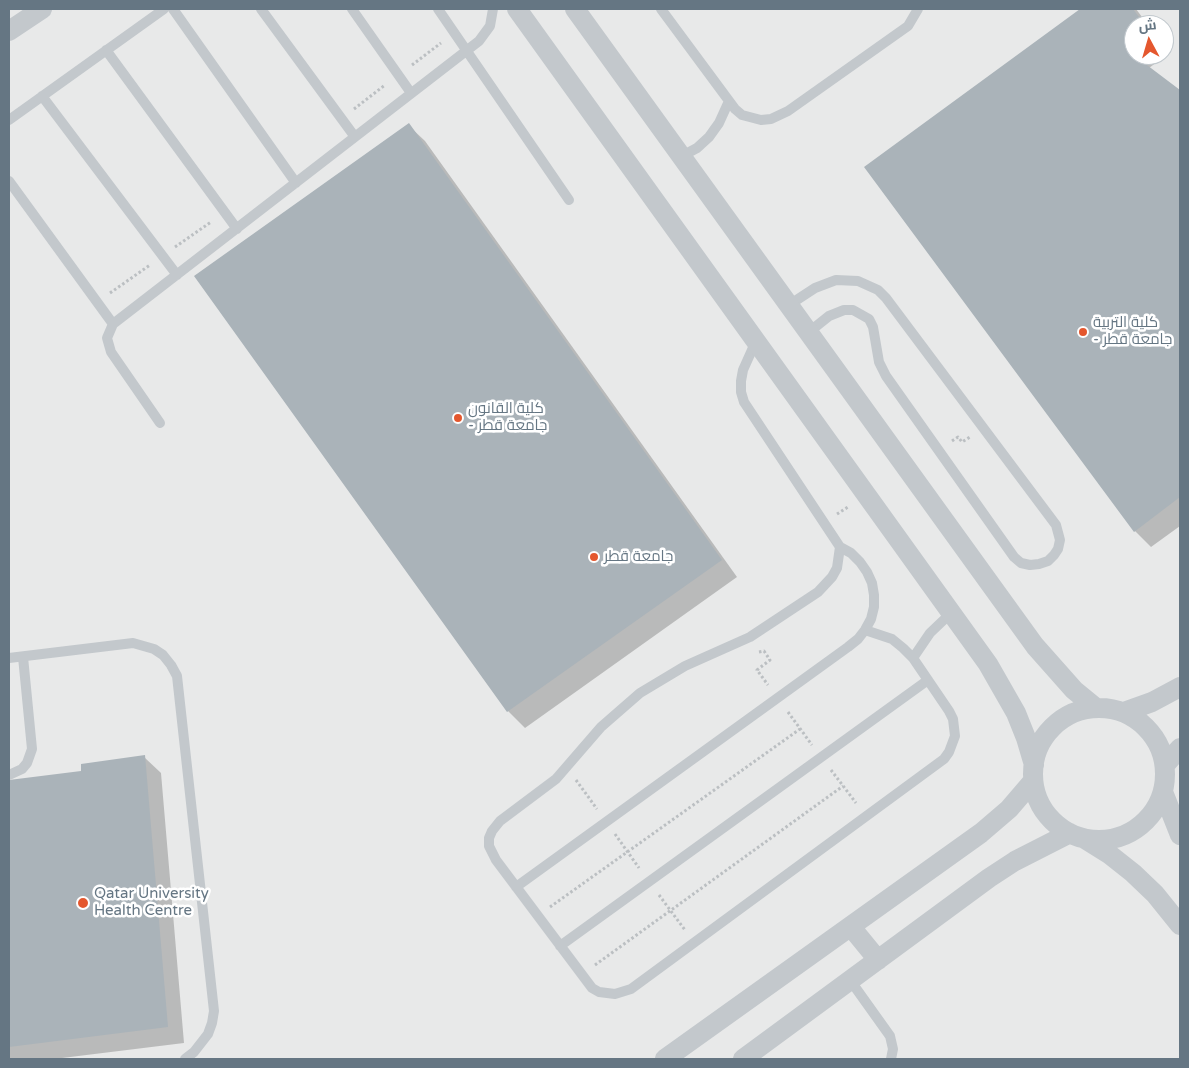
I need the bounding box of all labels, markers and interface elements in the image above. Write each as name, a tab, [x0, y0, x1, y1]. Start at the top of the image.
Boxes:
north arrow	[1124, 15, 1174, 65]
text: ش	[1138, 16, 1157, 35]
place label: كلية التربية - جامعة قطر	[1093, 314, 1172, 349]
marker: كلية التربية - جامعة قطر	[1077, 326, 1089, 338]
place label: كلية القانون - جامعة قطر	[468, 400, 547, 435]
marker: كلية القانون - جامعة قطر	[452, 412, 464, 424]
place label: جامعة قطر	[604, 548, 673, 566]
marker: جامعة قطر	[588, 551, 600, 563]
place label: Qatar University Health Centre	[94, 885, 209, 920]
marker: Qatar University Health Centre	[76, 896, 90, 910]

